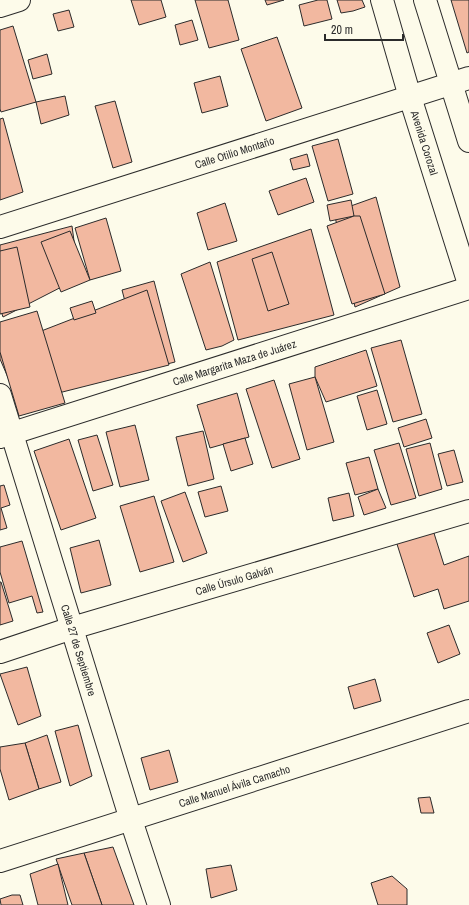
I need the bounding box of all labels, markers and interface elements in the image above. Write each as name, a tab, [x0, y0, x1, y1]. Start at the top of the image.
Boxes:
scale bar	[325, 16, 403, 42]
text: 20 m	[331, 22, 353, 38]
street label: Avenida Corozal	[407, 108, 441, 177]
street label: Calle Otilio Montaño	[193, 133, 276, 172]
street label: Calle Margarita Maza de Juárez	[171, 336, 298, 389]
street label: Calle Úrsulo Galván	[194, 562, 275, 598]
street label: Calle 27 de Septiembre	[58, 603, 99, 698]
street label: Calle Manuel Ávila Camacho	[177, 762, 292, 810]

